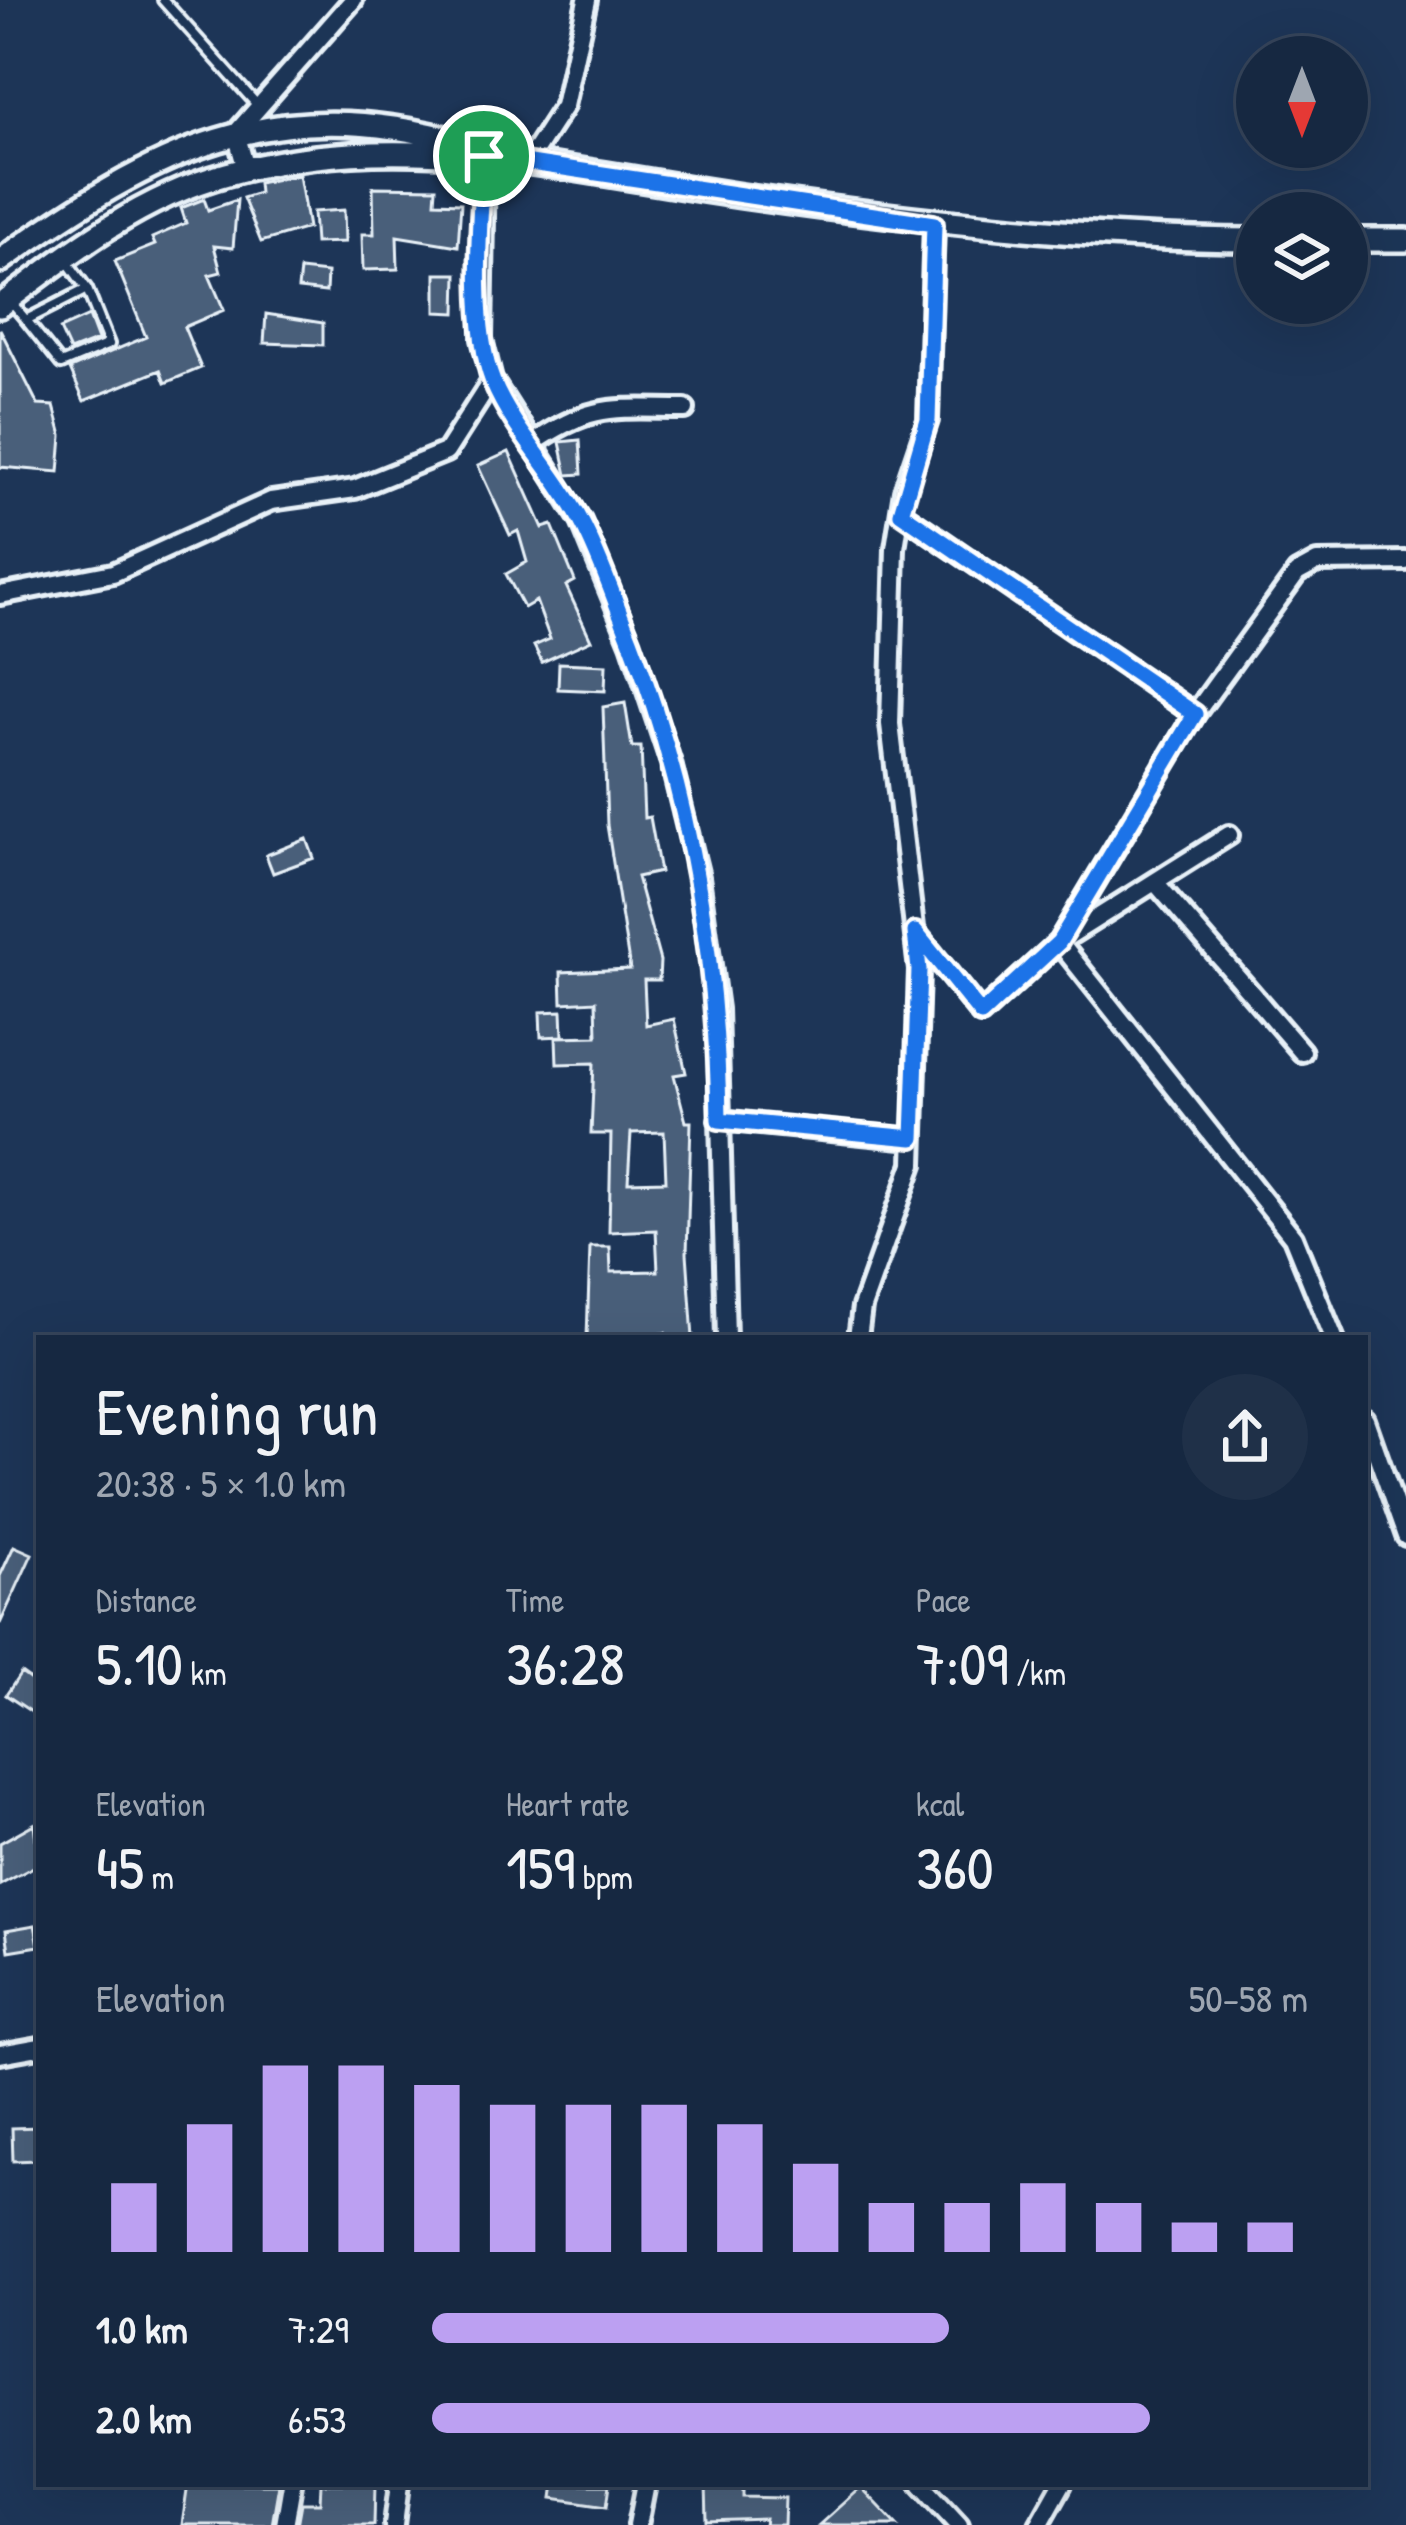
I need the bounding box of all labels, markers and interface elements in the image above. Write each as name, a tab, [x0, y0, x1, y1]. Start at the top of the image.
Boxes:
north arrow	[1236, 36, 1368, 168]
map controls	[1236, 36, 1368, 324]
pin	[433, 105, 535, 207]
icon: arrive	[451, 123, 517, 189]
button: layers	[1236, 192, 1368, 324]
text: Evening run	[96, 1366, 378, 1456]
button: share	[1182, 1374, 1308, 1500]
text: 20:38 · 5 × 1.0 km	[96, 1456, 346, 1509]
text: Distance	[96, 1578, 197, 1622]
text: Time	[506, 1578, 564, 1622]
text: Pace	[916, 1578, 971, 1622]
text: 5.10	[96, 1622, 183, 1704]
text: 36:28	[506, 1622, 625, 1704]
text: 7:09	[916, 1622, 1009, 1704]
text: km	[183, 1651, 227, 1695]
text: /km	[1009, 1651, 1066, 1695]
text: Elevation	[96, 1782, 206, 1826]
text: Heart rate	[506, 1782, 629, 1826]
text: kcal	[916, 1782, 964, 1826]
text: 45	[96, 1826, 144, 1908]
text: 159	[506, 1826, 575, 1908]
text: 360	[916, 1826, 994, 1908]
text: m	[144, 1855, 174, 1899]
text: bpm	[575, 1855, 633, 1899]
text: Elevation	[96, 1971, 226, 2024]
text: 50–58 m	[1189, 1971, 1308, 2024]
text: 1.0 km	[96, 2302, 188, 2355]
text: 7:29	[288, 2302, 349, 2355]
text: 2.0 km	[96, 2392, 192, 2445]
text: 6:53	[288, 2392, 347, 2445]

